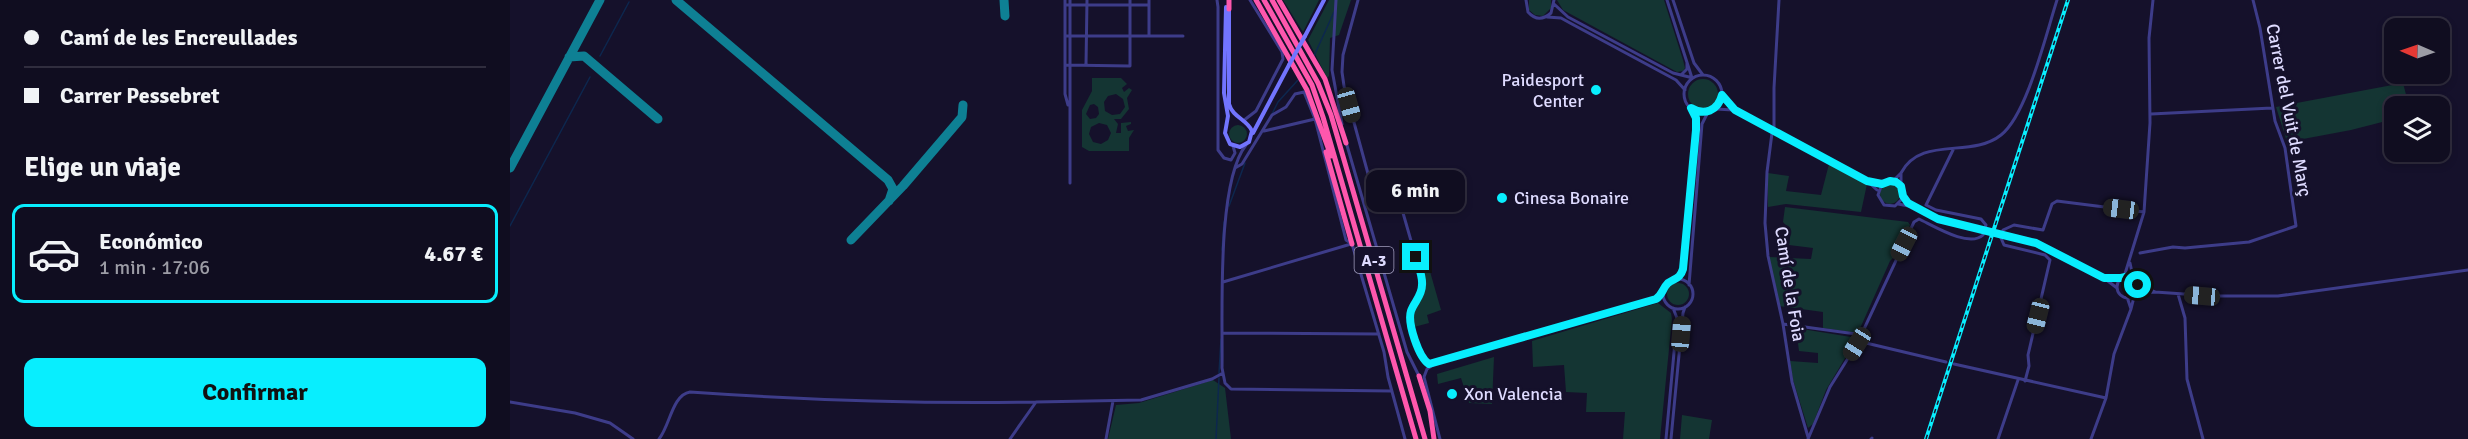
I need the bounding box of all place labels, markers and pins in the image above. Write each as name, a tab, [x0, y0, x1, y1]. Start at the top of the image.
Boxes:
place label: Paidesport Center	[1502, 69, 1584, 112]
marker: Paidesport Center	[1589, 83, 1603, 97]
place label: Cinesa Bonaire	[1514, 187, 1629, 209]
marker: Cinesa Bonaire	[1495, 191, 1509, 205]
place label: Xon Valencia	[1464, 383, 1563, 405]
marker: Xon Valencia	[1445, 387, 1459, 401]

